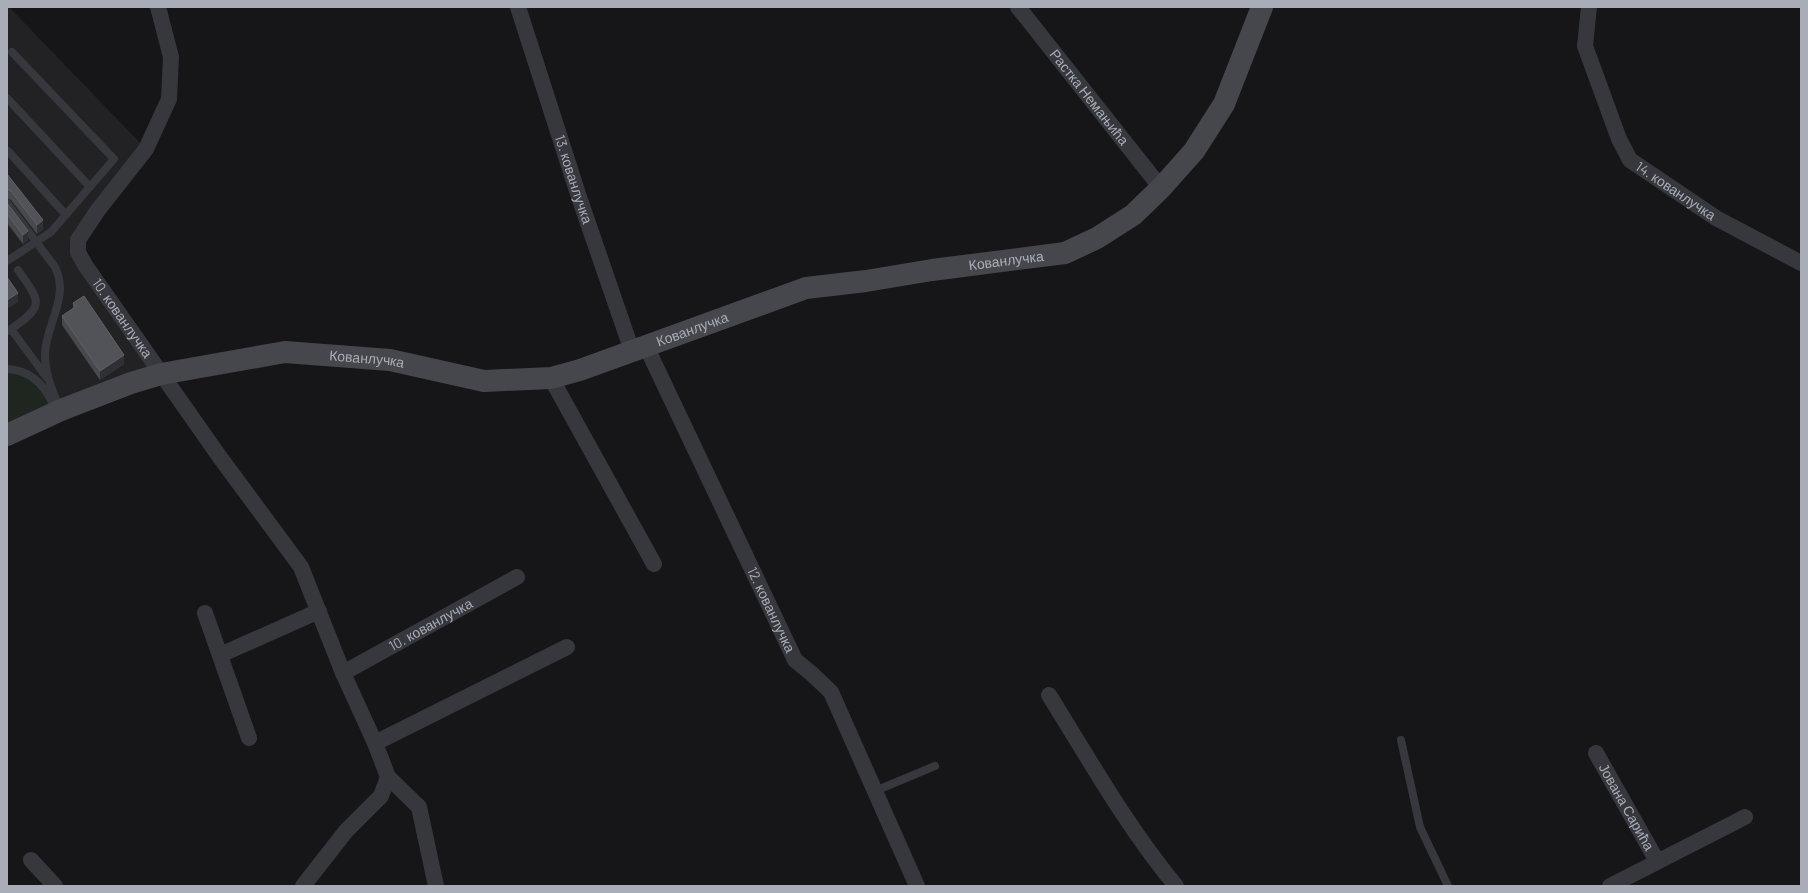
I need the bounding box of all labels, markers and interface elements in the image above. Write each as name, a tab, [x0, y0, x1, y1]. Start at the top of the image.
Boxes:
street label: Растка Немањића	[1047, 46, 1133, 148]
street label: 13. кованлучка	[552, 133, 597, 226]
street label: 14. кованлучка	[1633, 157, 1719, 224]
street label: Кованлучка	[968, 247, 1045, 273]
street label: 10. кованлучка	[89, 275, 156, 361]
street label: Кованлучка	[654, 308, 731, 350]
street label: Кованлучка	[329, 346, 406, 371]
street label: 12. кованлучка	[744, 564, 799, 655]
street label: 10. кованлучка	[385, 594, 475, 654]
street label: Јована Сарића	[1596, 760, 1658, 854]

